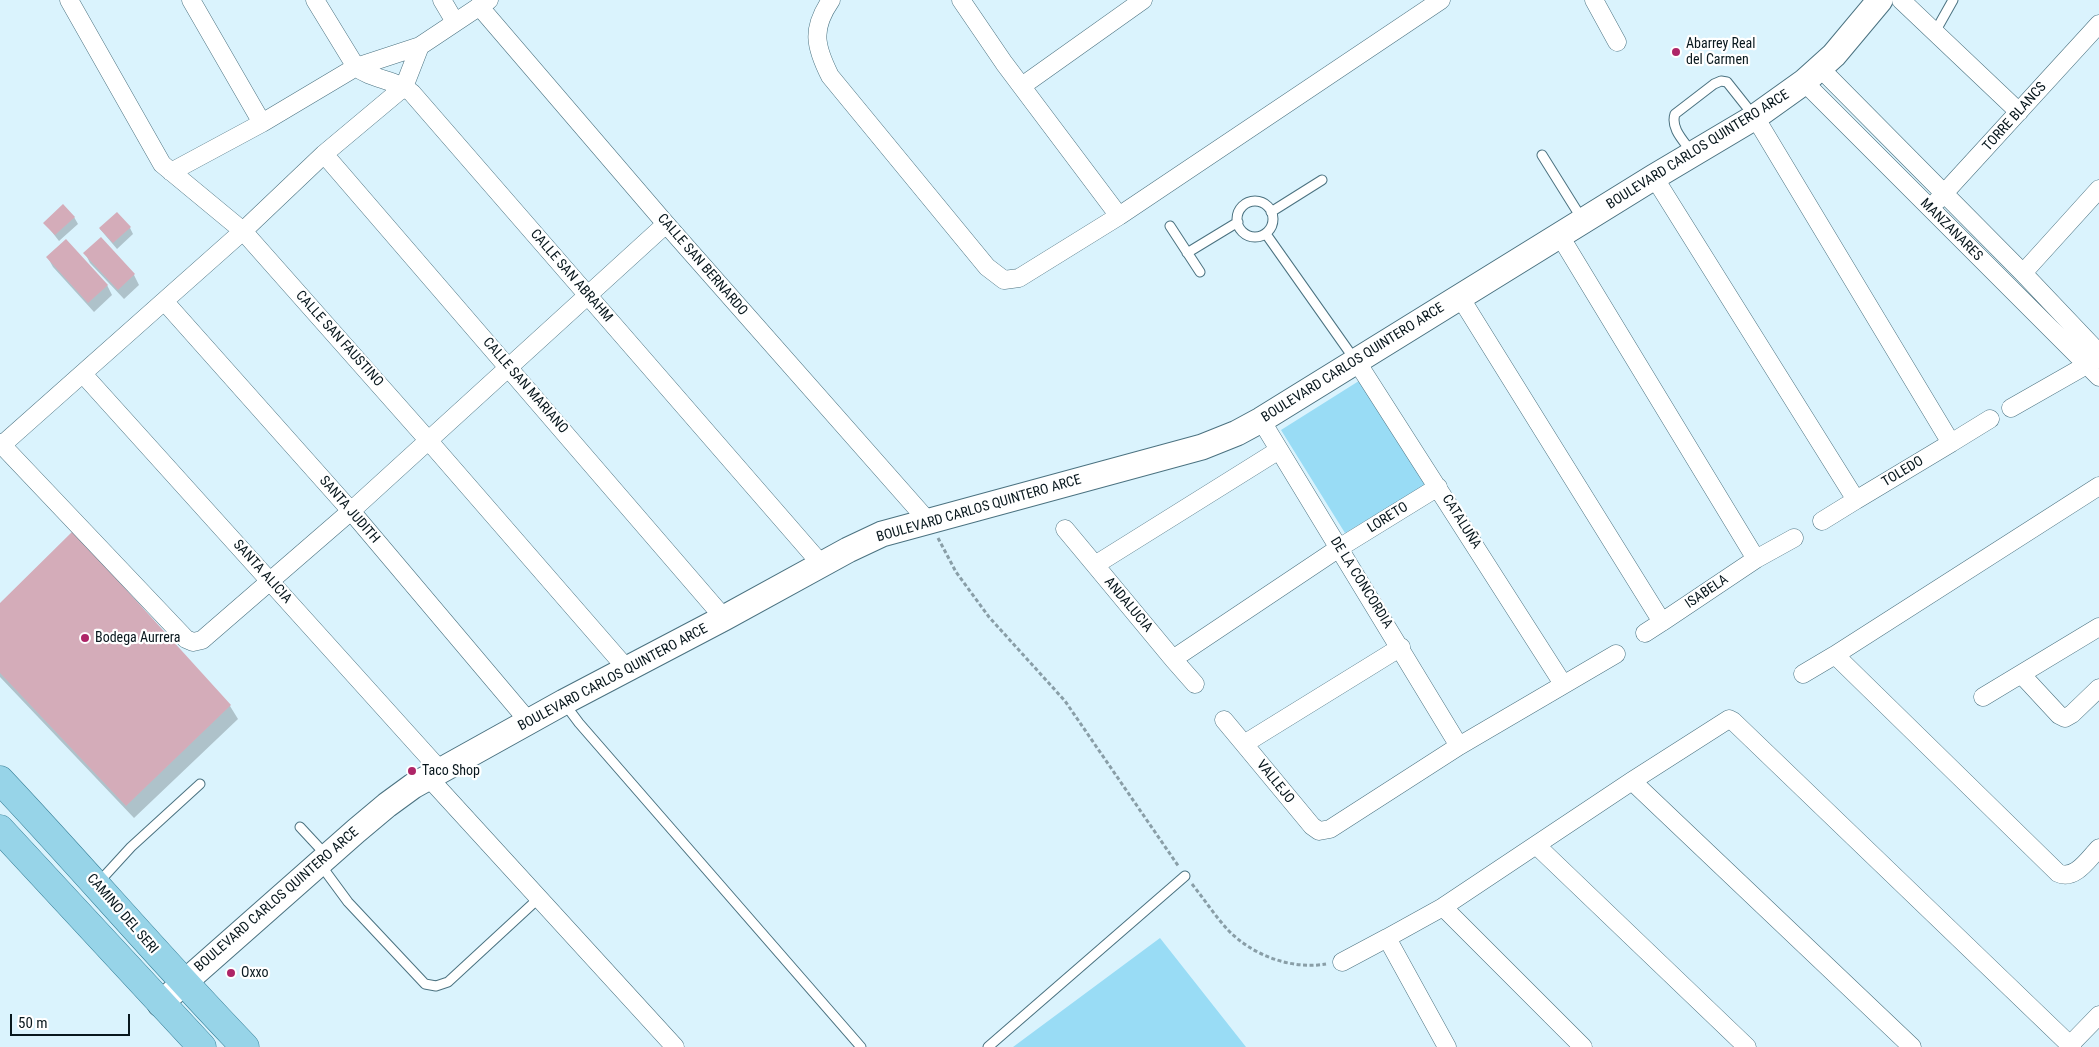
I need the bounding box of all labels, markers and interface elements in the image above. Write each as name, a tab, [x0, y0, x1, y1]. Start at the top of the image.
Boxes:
place label: Abarrey Real del Carmen	[1686, 36, 1756, 68]
marker: Abarrey Real del Carmen	[1670, 46, 1682, 58]
street label: TORRE BLANCS	[1980, 79, 2050, 155]
street label: BOULEVARD CARLOS QUINTERO ARCE	[1604, 87, 1792, 213]
street label: MANZANARES	[1916, 195, 1986, 265]
street label: CALLE SAN BERNARDO	[653, 211, 751, 319]
street label: CALLE SAN ABRAHM	[526, 226, 616, 326]
street label: CALLE SAN FAUSTINO	[292, 288, 386, 390]
street label: BOULEVARD CARLOS QUINTERO ARCE	[1259, 300, 1447, 426]
street label: CALLE SAN MARIANO	[479, 335, 571, 437]
street label: TOLEDO	[1879, 453, 1927, 491]
street label: BOULEVARD CARLOS QUINTERO ARCE	[875, 472, 1083, 546]
street label: SANTA JUDITH	[315, 473, 383, 547]
street label: CATALUÑA	[1438, 492, 1484, 552]
street label: LORETO	[1365, 499, 1411, 537]
street label: DE LA CONCORDIA	[1326, 534, 1396, 632]
street label: SANTA ALICIA	[229, 537, 295, 607]
street label: ISABELA	[1682, 572, 1732, 612]
street label: ANDALUCIA	[1100, 574, 1156, 636]
street label: BOULEVARD CARLOS QUINTERO ARCE	[515, 621, 711, 735]
place label: Bodega Aurrera	[95, 630, 180, 646]
marker: Bodega Aurrera	[79, 632, 91, 644]
street label: VALLEJO	[1252, 757, 1298, 807]
place label: Taco Shop	[422, 763, 480, 779]
marker: Taco Shop	[406, 765, 418, 777]
street label: BOULEVARD CARLOS QUINTERO ARCE	[191, 824, 363, 976]
street label: CAMINO DEL SERI	[83, 871, 161, 957]
place label: Oxxo	[241, 965, 269, 981]
marker: Oxxo	[225, 967, 237, 979]
scale bar	[12, 1004, 132, 1036]
text: 50 m	[18, 1014, 48, 1032]

